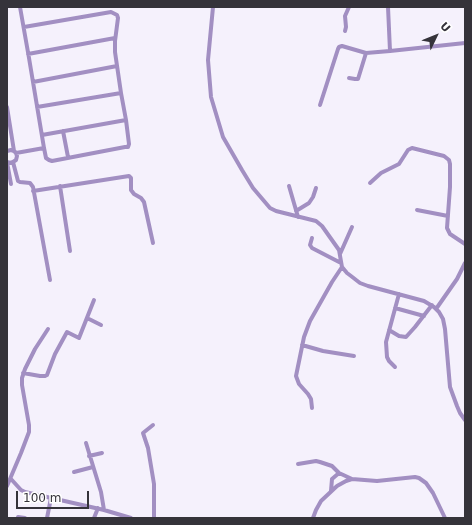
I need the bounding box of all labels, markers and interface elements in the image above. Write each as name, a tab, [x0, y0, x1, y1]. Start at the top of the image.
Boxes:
north arrow	[416, 16, 456, 56]
text: U	[437, 20, 453, 35]
scale bar	[18, 483, 91, 509]
text: 100 m	[23, 491, 61, 505]

